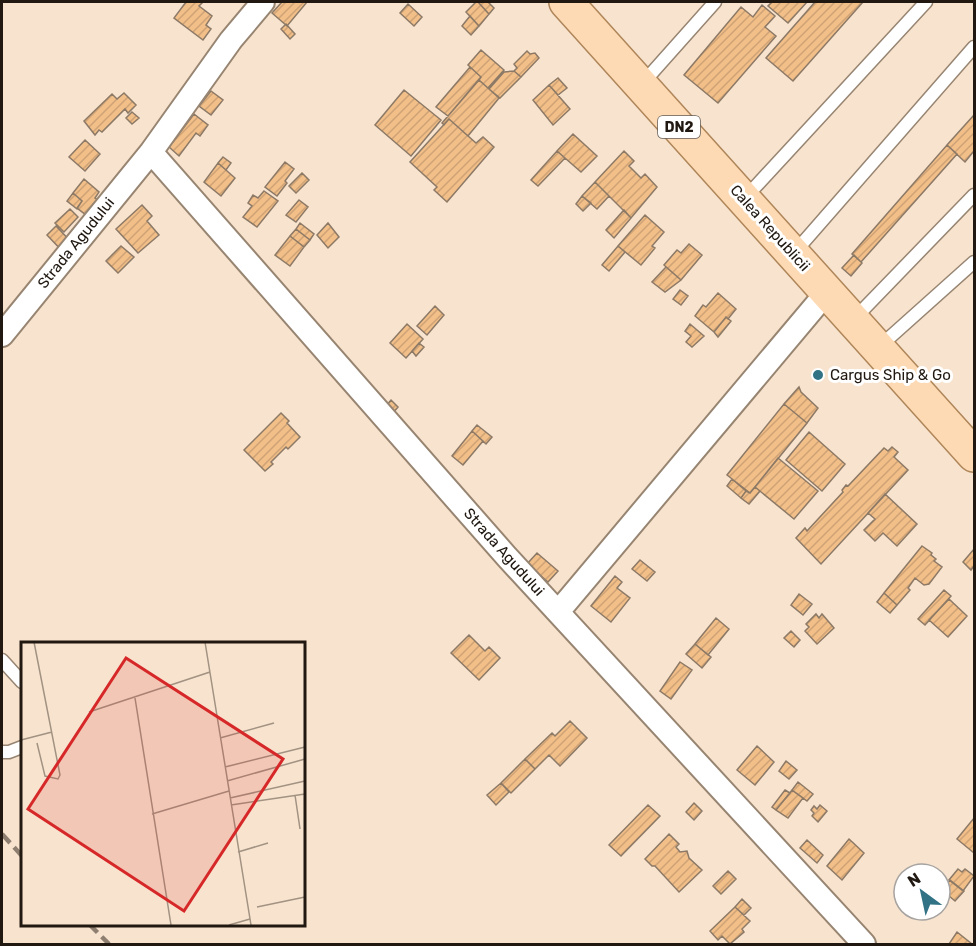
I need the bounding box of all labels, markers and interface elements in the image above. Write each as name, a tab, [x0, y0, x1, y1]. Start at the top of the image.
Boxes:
road number: DN2	[658, 116, 700, 138]
street label: Calea Republicii	[726, 181, 814, 275]
street label: Strada Agudului	[34, 194, 118, 292]
place label: Cargus Ship & Go	[830, 366, 951, 384]
marker: Cargus Ship & Go	[811, 368, 825, 382]
street label: Strada Agudului	[460, 504, 548, 600]
inset map	[21, 642, 304, 925]
north arrow	[892, 862, 952, 922]
text: N	[904, 869, 924, 891]

